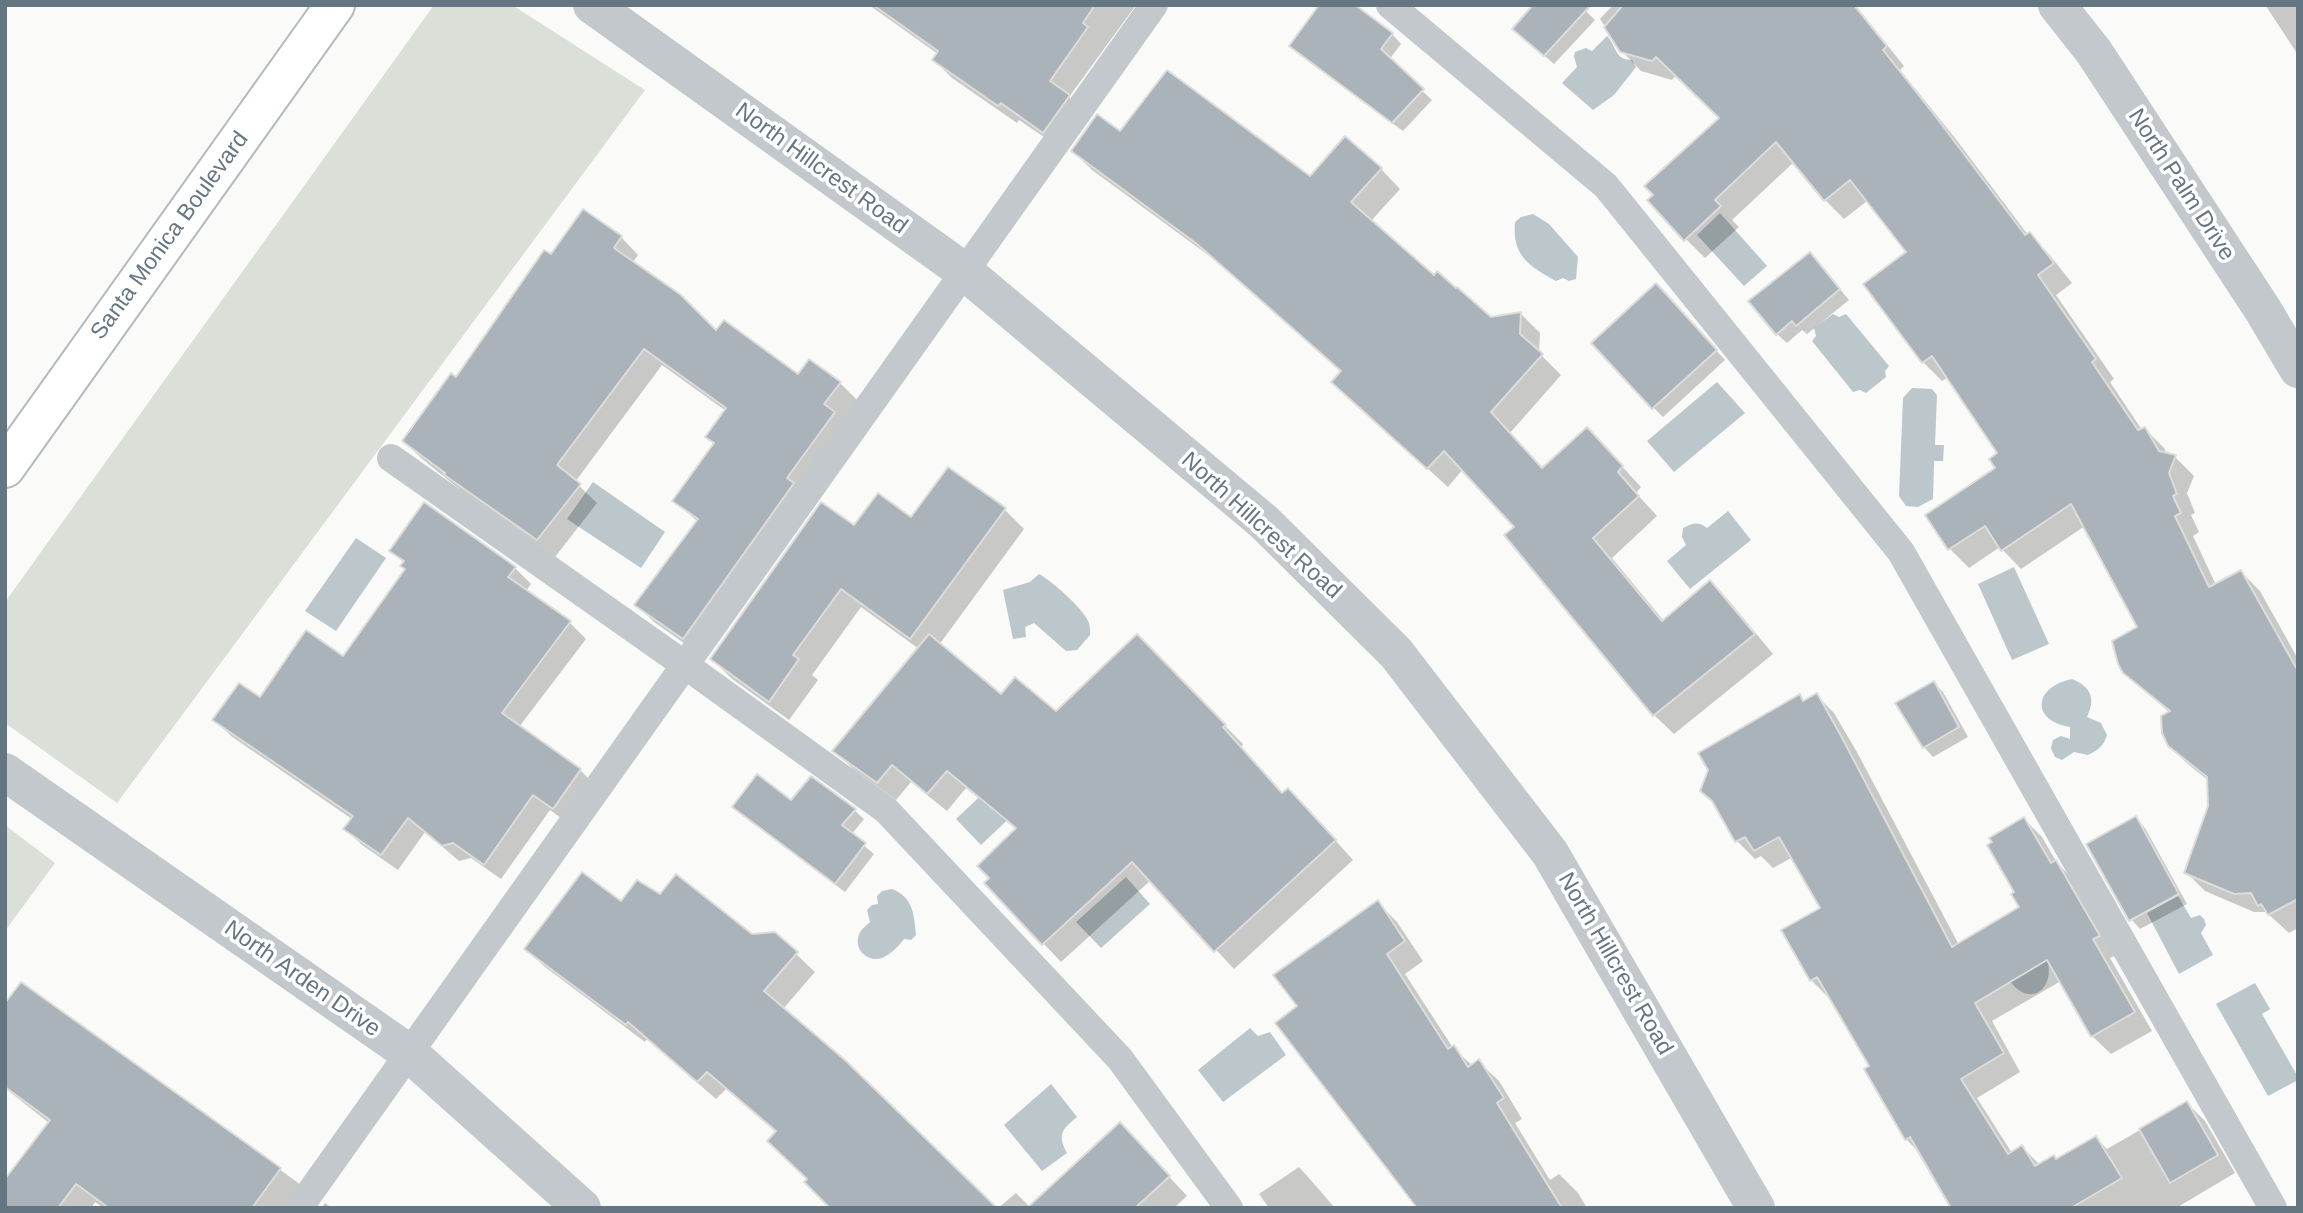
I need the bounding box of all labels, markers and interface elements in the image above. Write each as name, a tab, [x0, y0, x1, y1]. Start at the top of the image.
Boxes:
street label: North Hillcrest Road	[730, 97, 912, 241]
street label: North Palm Drive	[2122, 104, 2240, 266]
street label: Santa Monica Boulevard	[85, 127, 255, 345]
street label: North Hillcrest Road	[1175, 447, 1347, 605]
street label: North Hillcrest Road	[1552, 868, 1678, 1060]
street label: North Arden Drive	[219, 915, 385, 1043]

